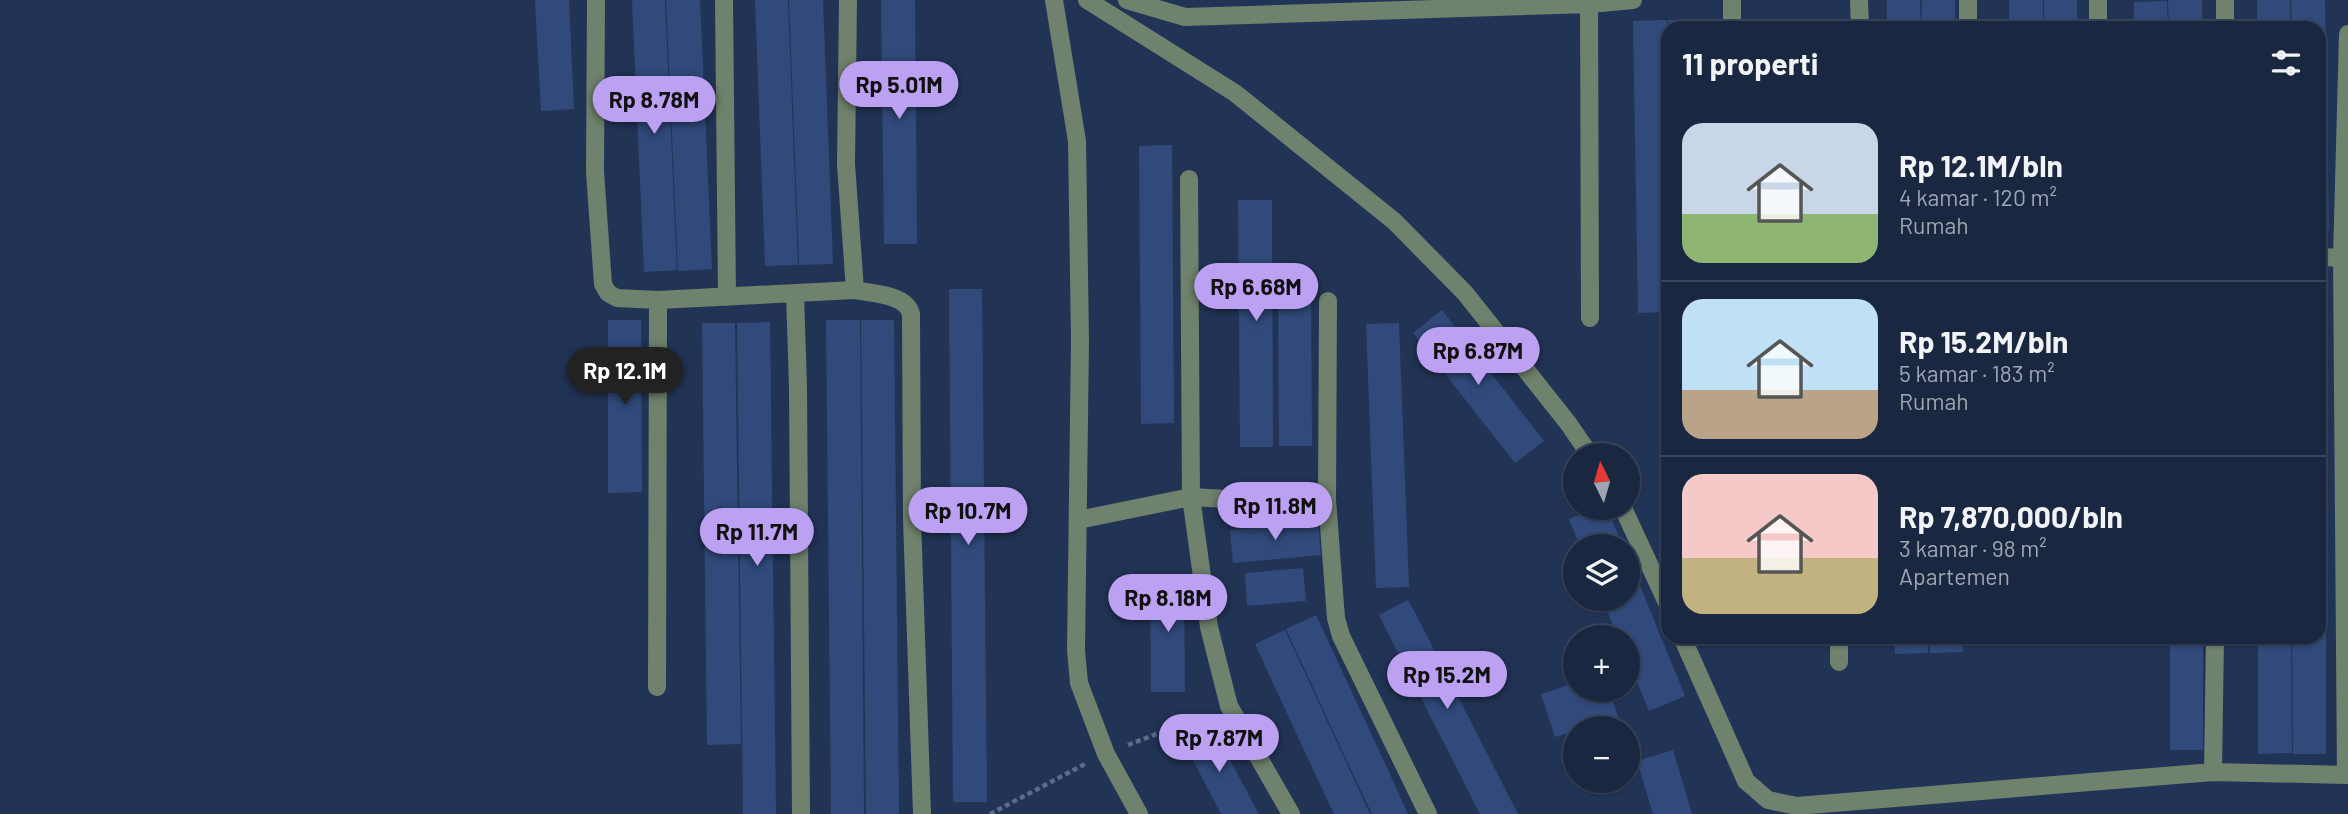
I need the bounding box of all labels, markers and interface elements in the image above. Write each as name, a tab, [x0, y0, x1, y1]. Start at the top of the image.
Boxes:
icon: filters	[2267, 44, 2305, 82]
text: 11 properti	[1682, 45, 1818, 81]
pin: Rp 5.01M	[827, 61, 971, 121]
text: Rp 5.01M	[855, 70, 943, 98]
pin: Rp 8.78M	[582, 76, 726, 136]
text: Rp 8.78M	[609, 85, 699, 113]
text: Rp 12.1M/bln	[1899, 147, 2063, 183]
icon: home	[1738, 151, 1822, 235]
text: 4 kamar · 120 m²	[1899, 183, 2057, 211]
text: Rumah	[1899, 211, 1969, 239]
pin: Rp 6.68M	[1184, 264, 1328, 323]
text: Rp 6.68M	[1210, 272, 1302, 300]
text: Rp 15.2M/bln	[1899, 323, 2069, 359]
icon: home	[1738, 327, 1822, 411]
pin: Rp 6.87M	[1406, 328, 1550, 387]
text: Rp 6.87M	[1433, 336, 1523, 364]
pin: Rp 12.1M	[553, 348, 697, 407]
text: Rp 12.1M	[583, 356, 667, 384]
text: 5 kamar · 183 m²	[1899, 359, 2055, 387]
text: Rumah	[1899, 387, 1969, 415]
north arrow	[1563, 443, 1640, 520]
map controls	[1563, 443, 1640, 793]
pin: Rp 11.8M	[1203, 482, 1347, 542]
pin: Rp 10.7M	[896, 488, 1040, 547]
text: Rp 11.8M	[1233, 491, 1317, 519]
text: Rp 10.7M	[924, 496, 1012, 524]
text: Rp 7,870,000/bln	[1899, 498, 2123, 534]
icon: home	[1738, 502, 1822, 586]
pin: Rp 11.7M	[685, 508, 829, 568]
text: Rp 11.7M	[716, 517, 798, 545]
button: layers	[1563, 534, 1640, 611]
text: 3 kamar · 98 m²	[1899, 534, 2047, 562]
text: Apartemen	[1899, 562, 2010, 590]
pin: Rp 8.18M	[1096, 574, 1240, 634]
text: Rp 8.18M	[1124, 583, 1212, 611]
button: +	[1563, 625, 1640, 702]
pin: Rp 15.2M	[1375, 652, 1519, 711]
text: Rp 15.2M	[1403, 660, 1491, 688]
pin: Rp 7.87M	[1147, 714, 1291, 774]
button: −	[1563, 716, 1640, 793]
text: Rp 7.87M	[1175, 723, 1263, 751]

